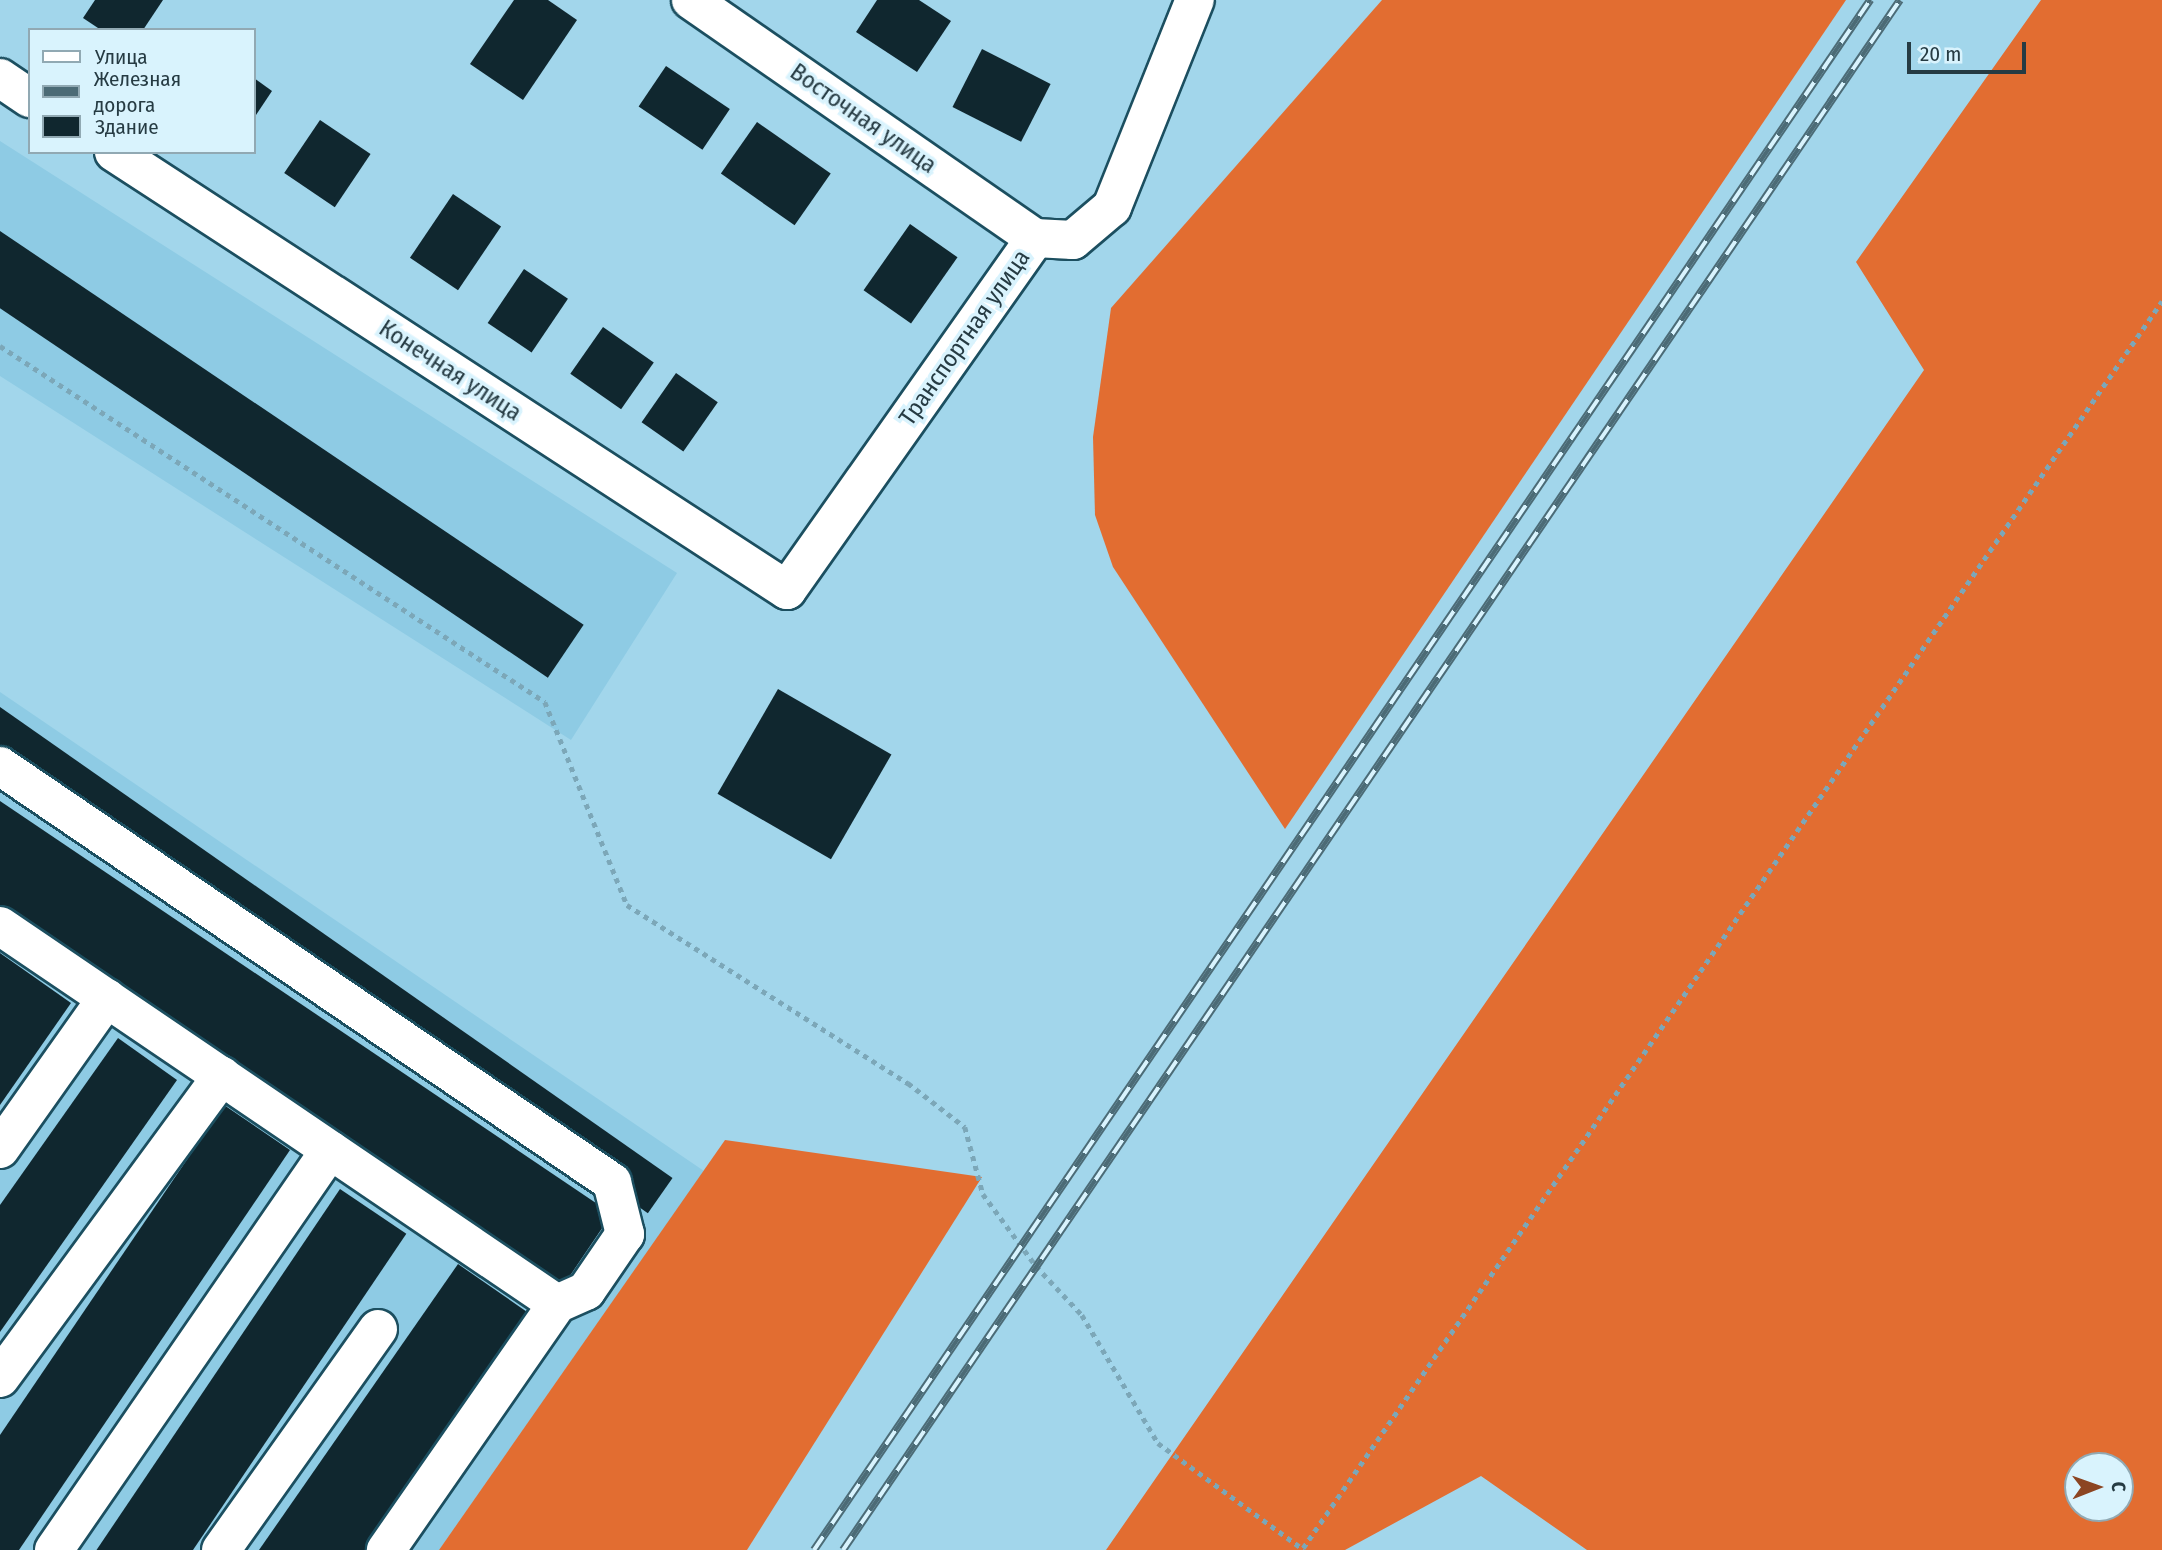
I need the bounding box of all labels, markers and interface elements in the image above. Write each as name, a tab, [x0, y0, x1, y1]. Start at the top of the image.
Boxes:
legend	[28, 28, 256, 154]
scale bar	[1910, 28, 2029, 72]
text: 20 m	[1920, 41, 1961, 67]
text: Улица	[95, 44, 148, 70]
street label: Восточная улица	[784, 58, 942, 180]
text: Железная дорога	[94, 66, 181, 118]
text: Здание	[95, 114, 159, 140]
street label: Транспортная улица	[894, 245, 1036, 431]
street label: Конечная улица	[373, 314, 527, 428]
north arrow	[2064, 1452, 2134, 1522]
text: С	[2107, 1481, 2130, 1492]

